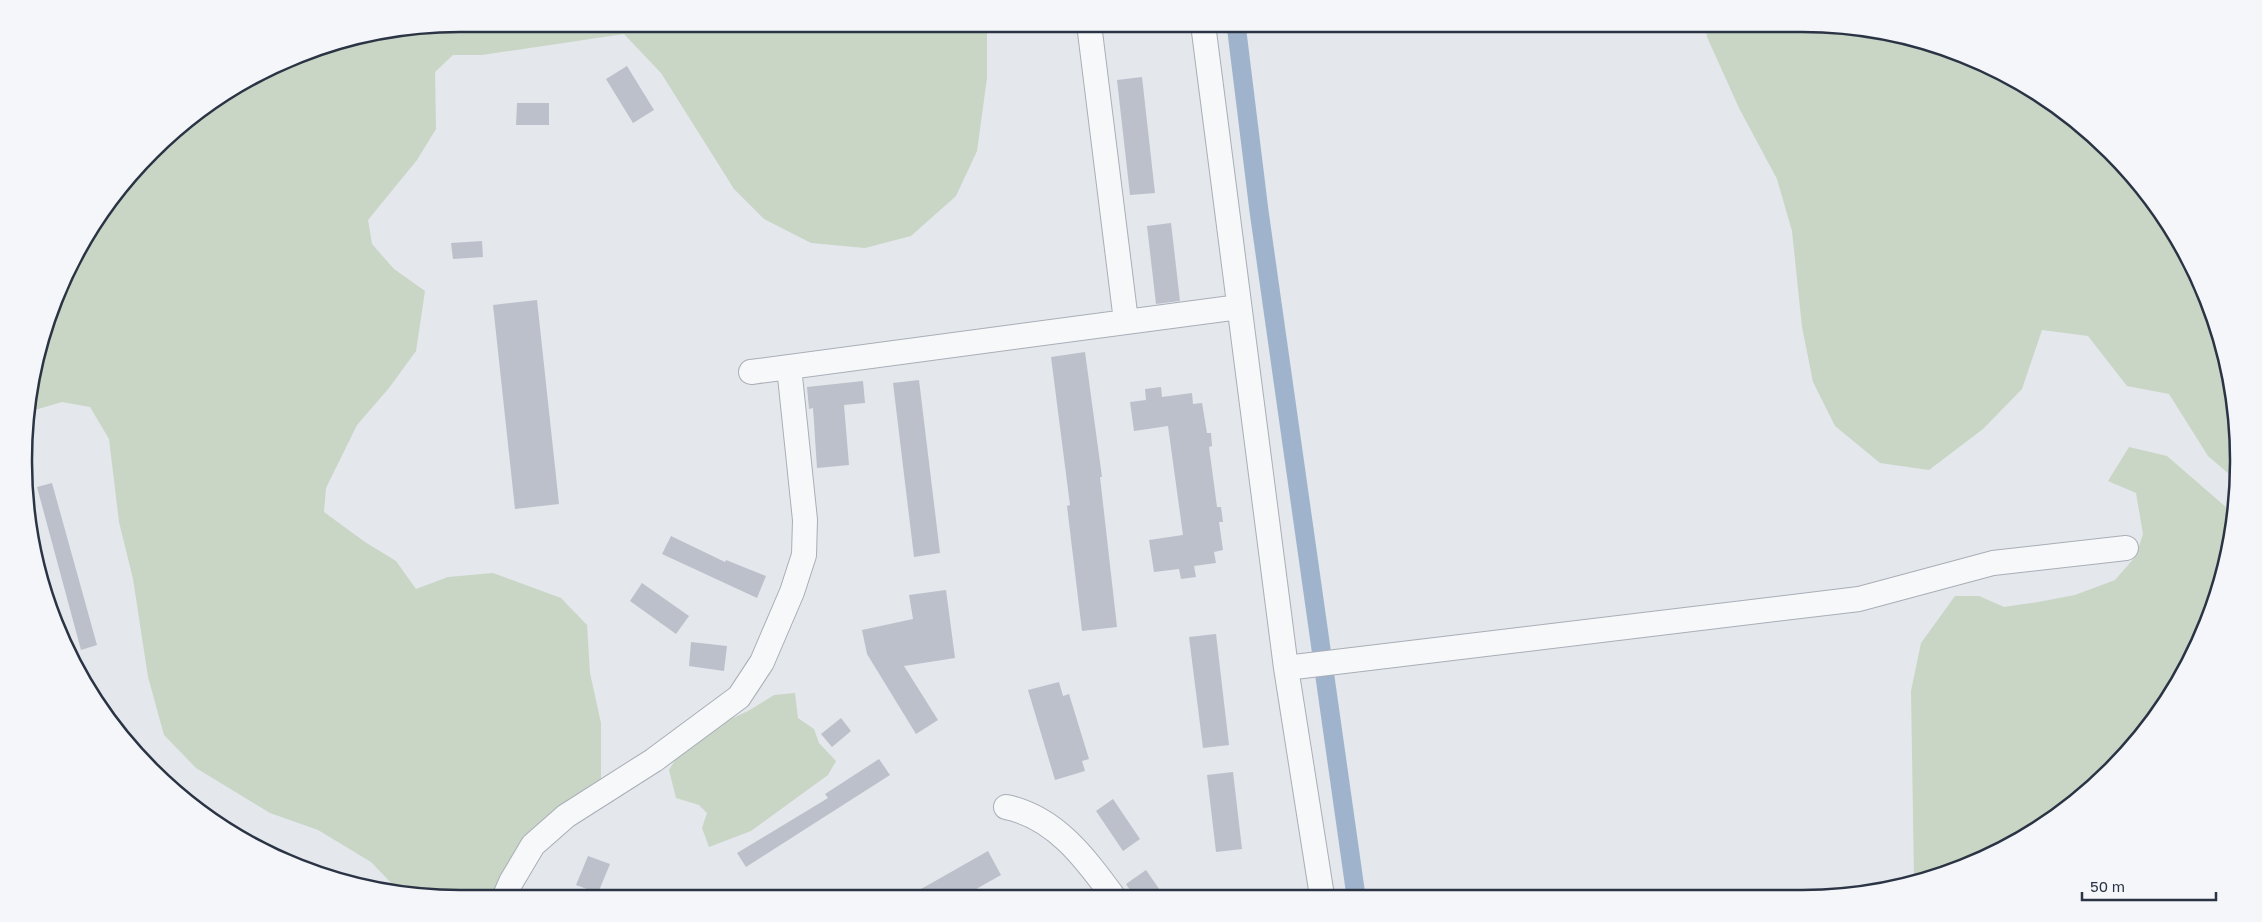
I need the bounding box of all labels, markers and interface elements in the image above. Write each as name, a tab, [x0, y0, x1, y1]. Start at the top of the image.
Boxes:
scale bar	[2082, 870, 2216, 902]
text: 50 m	[2090, 877, 2125, 895]

